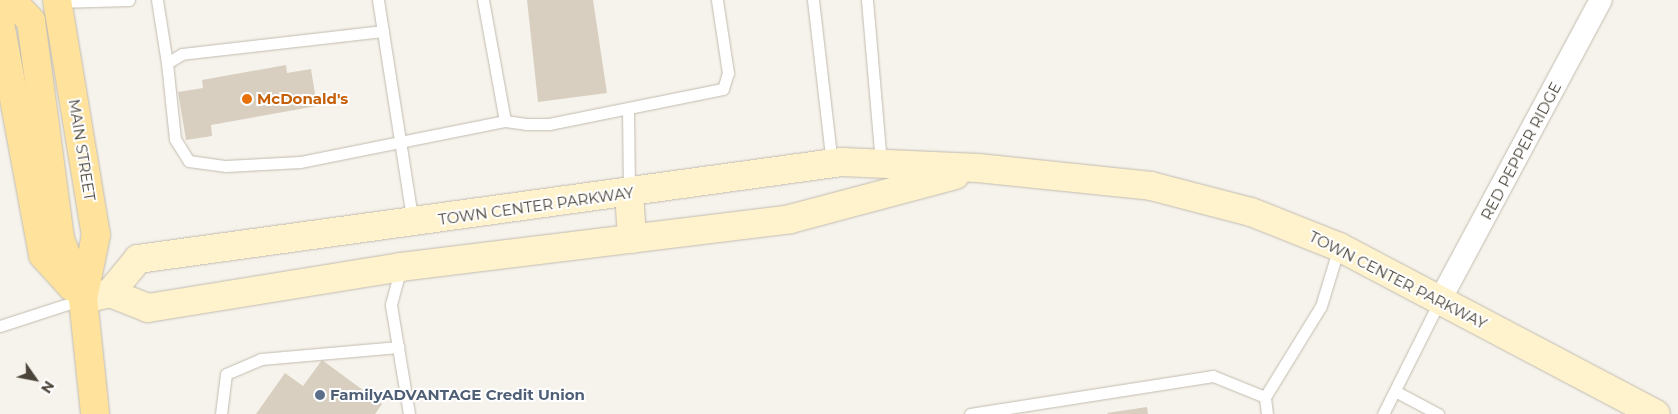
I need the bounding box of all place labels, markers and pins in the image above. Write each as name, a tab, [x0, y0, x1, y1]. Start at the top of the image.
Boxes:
place label: McDonald's	[257, 90, 348, 108]
marker: McDonald's	[241, 93, 253, 105]
place label: FamilyADVANTAGE Credit Union	[330, 386, 585, 404]
marker: FamilyADVANTAGE Credit Union	[314, 389, 326, 401]

